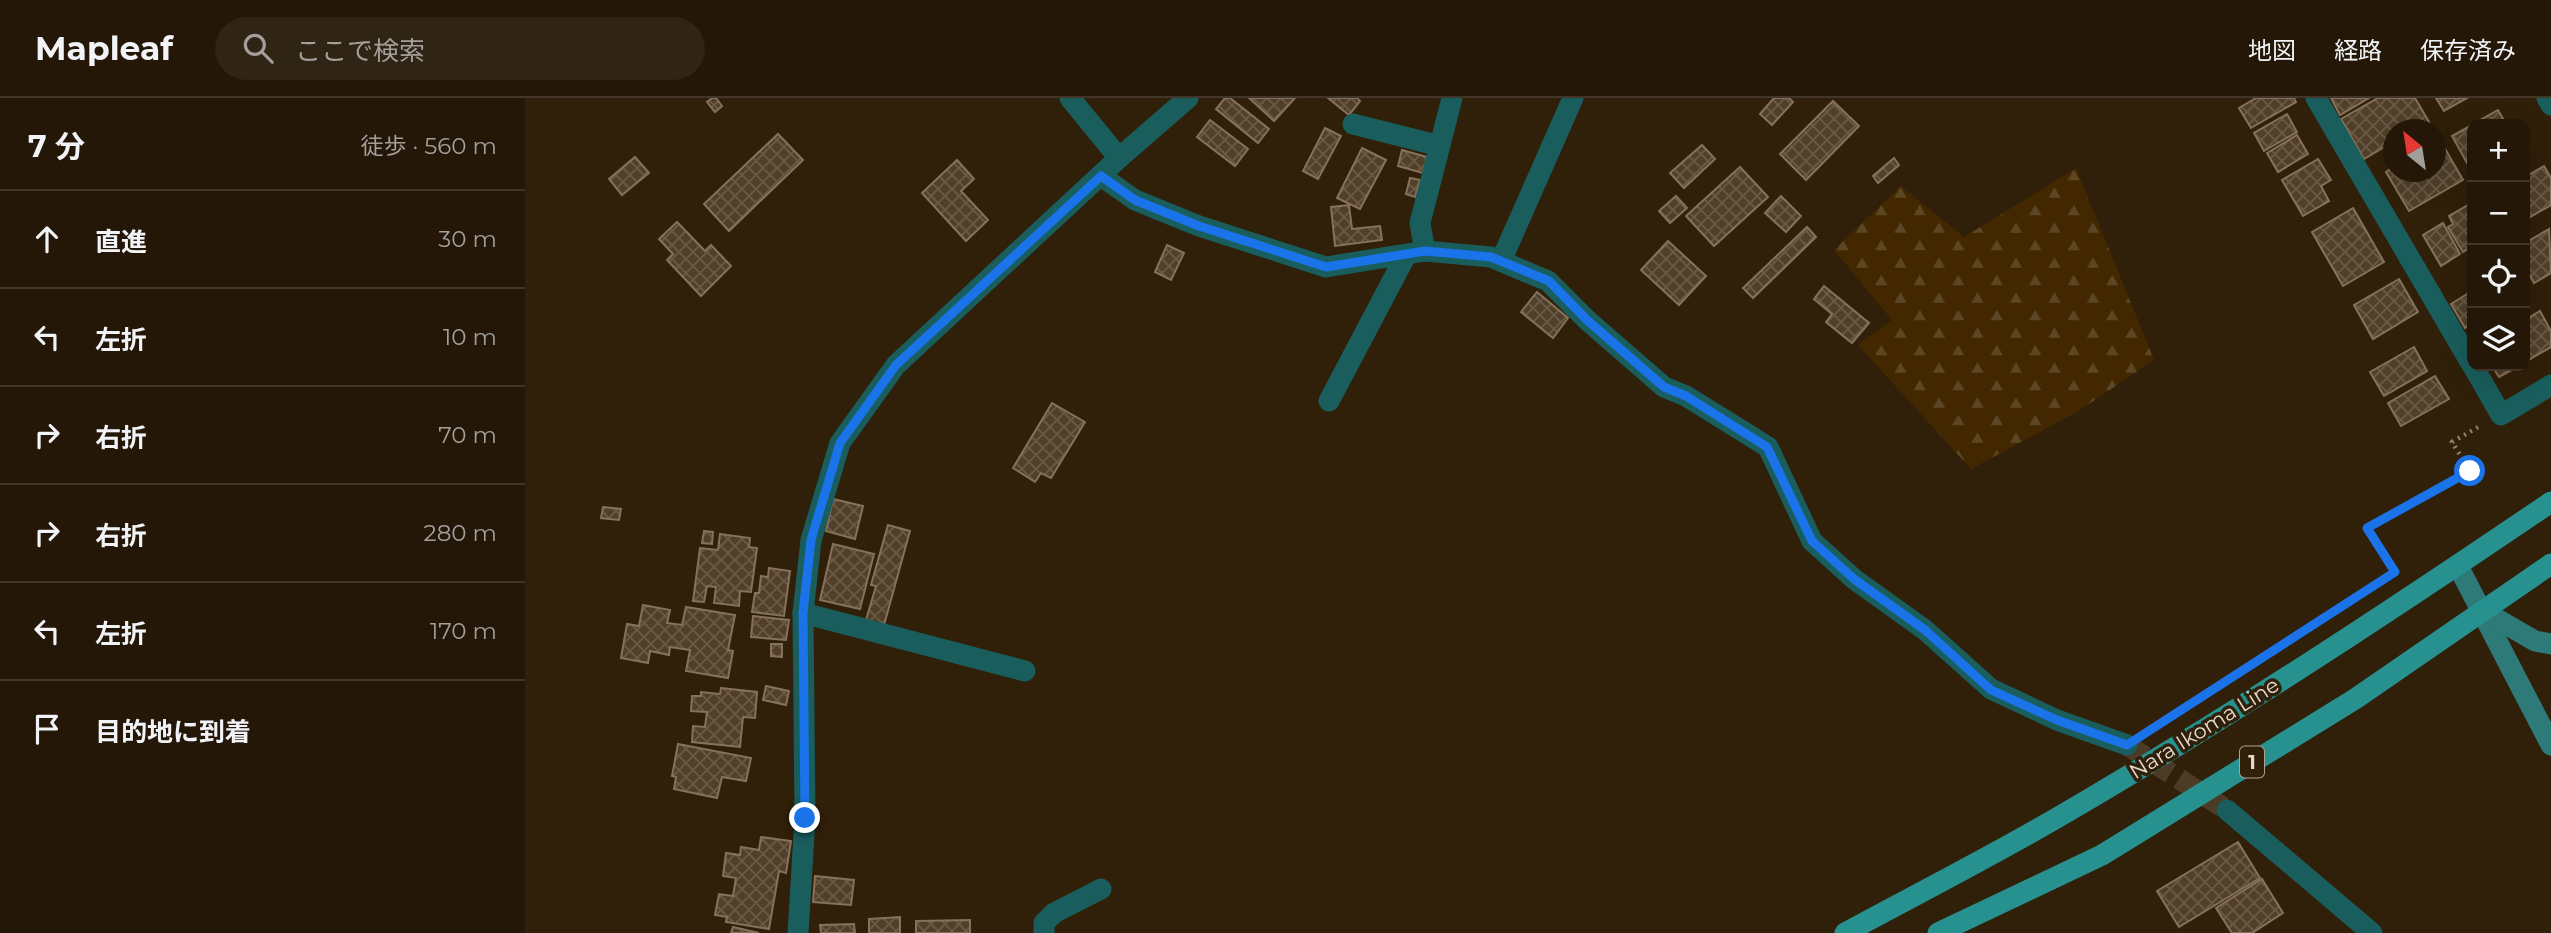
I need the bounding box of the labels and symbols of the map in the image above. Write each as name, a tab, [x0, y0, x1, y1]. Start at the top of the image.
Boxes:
north arrow	[2383, 119, 2446, 182]
route start	[2454, 455, 2485, 486]
street label: Nara Ikoma Line	[2125, 672, 2283, 784]
road number: 1	[2240, 747, 2264, 778]
route end	[789, 802, 820, 833]

